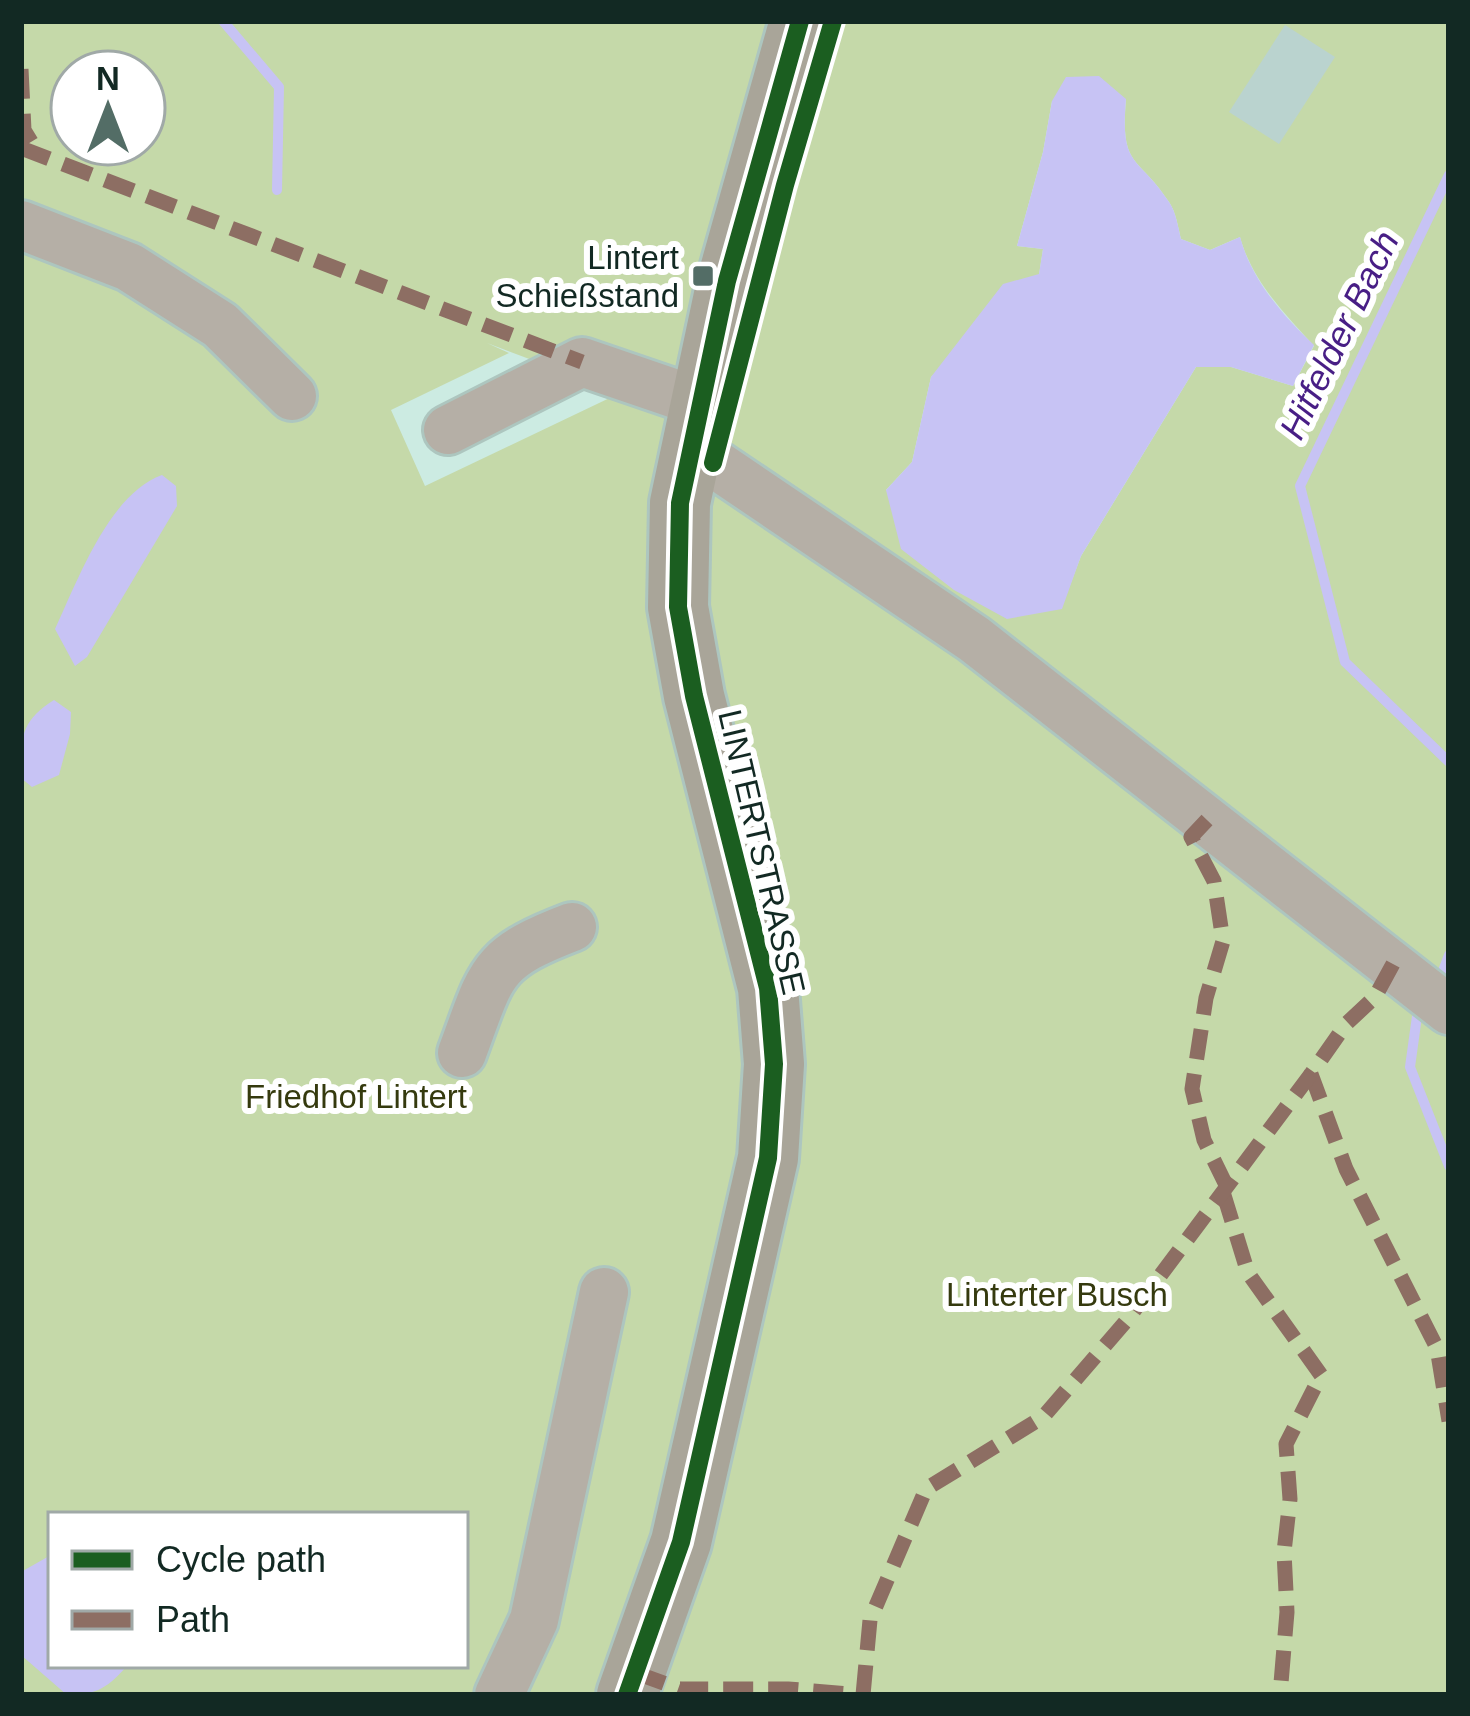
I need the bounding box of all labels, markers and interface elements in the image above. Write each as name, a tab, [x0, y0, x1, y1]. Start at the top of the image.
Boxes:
north arrow	[48, 48, 168, 168]
text: N	[96, 60, 120, 97]
water label: Hitfelder Bach	[1271, 224, 1407, 446]
place label: Lintert Schießstand	[496, 239, 679, 314]
marker: Lintert Schießstand	[690, 263, 716, 289]
street label: LINTERTSTRASSE	[711, 706, 813, 998]
park label: Friedhof Lintert	[245, 1078, 467, 1115]
park label: Linterter Busch	[946, 1276, 1168, 1313]
legend	[48, 1512, 468, 1668]
text: Cycle path	[156, 1539, 326, 1580]
text: Path	[156, 1599, 230, 1640]

